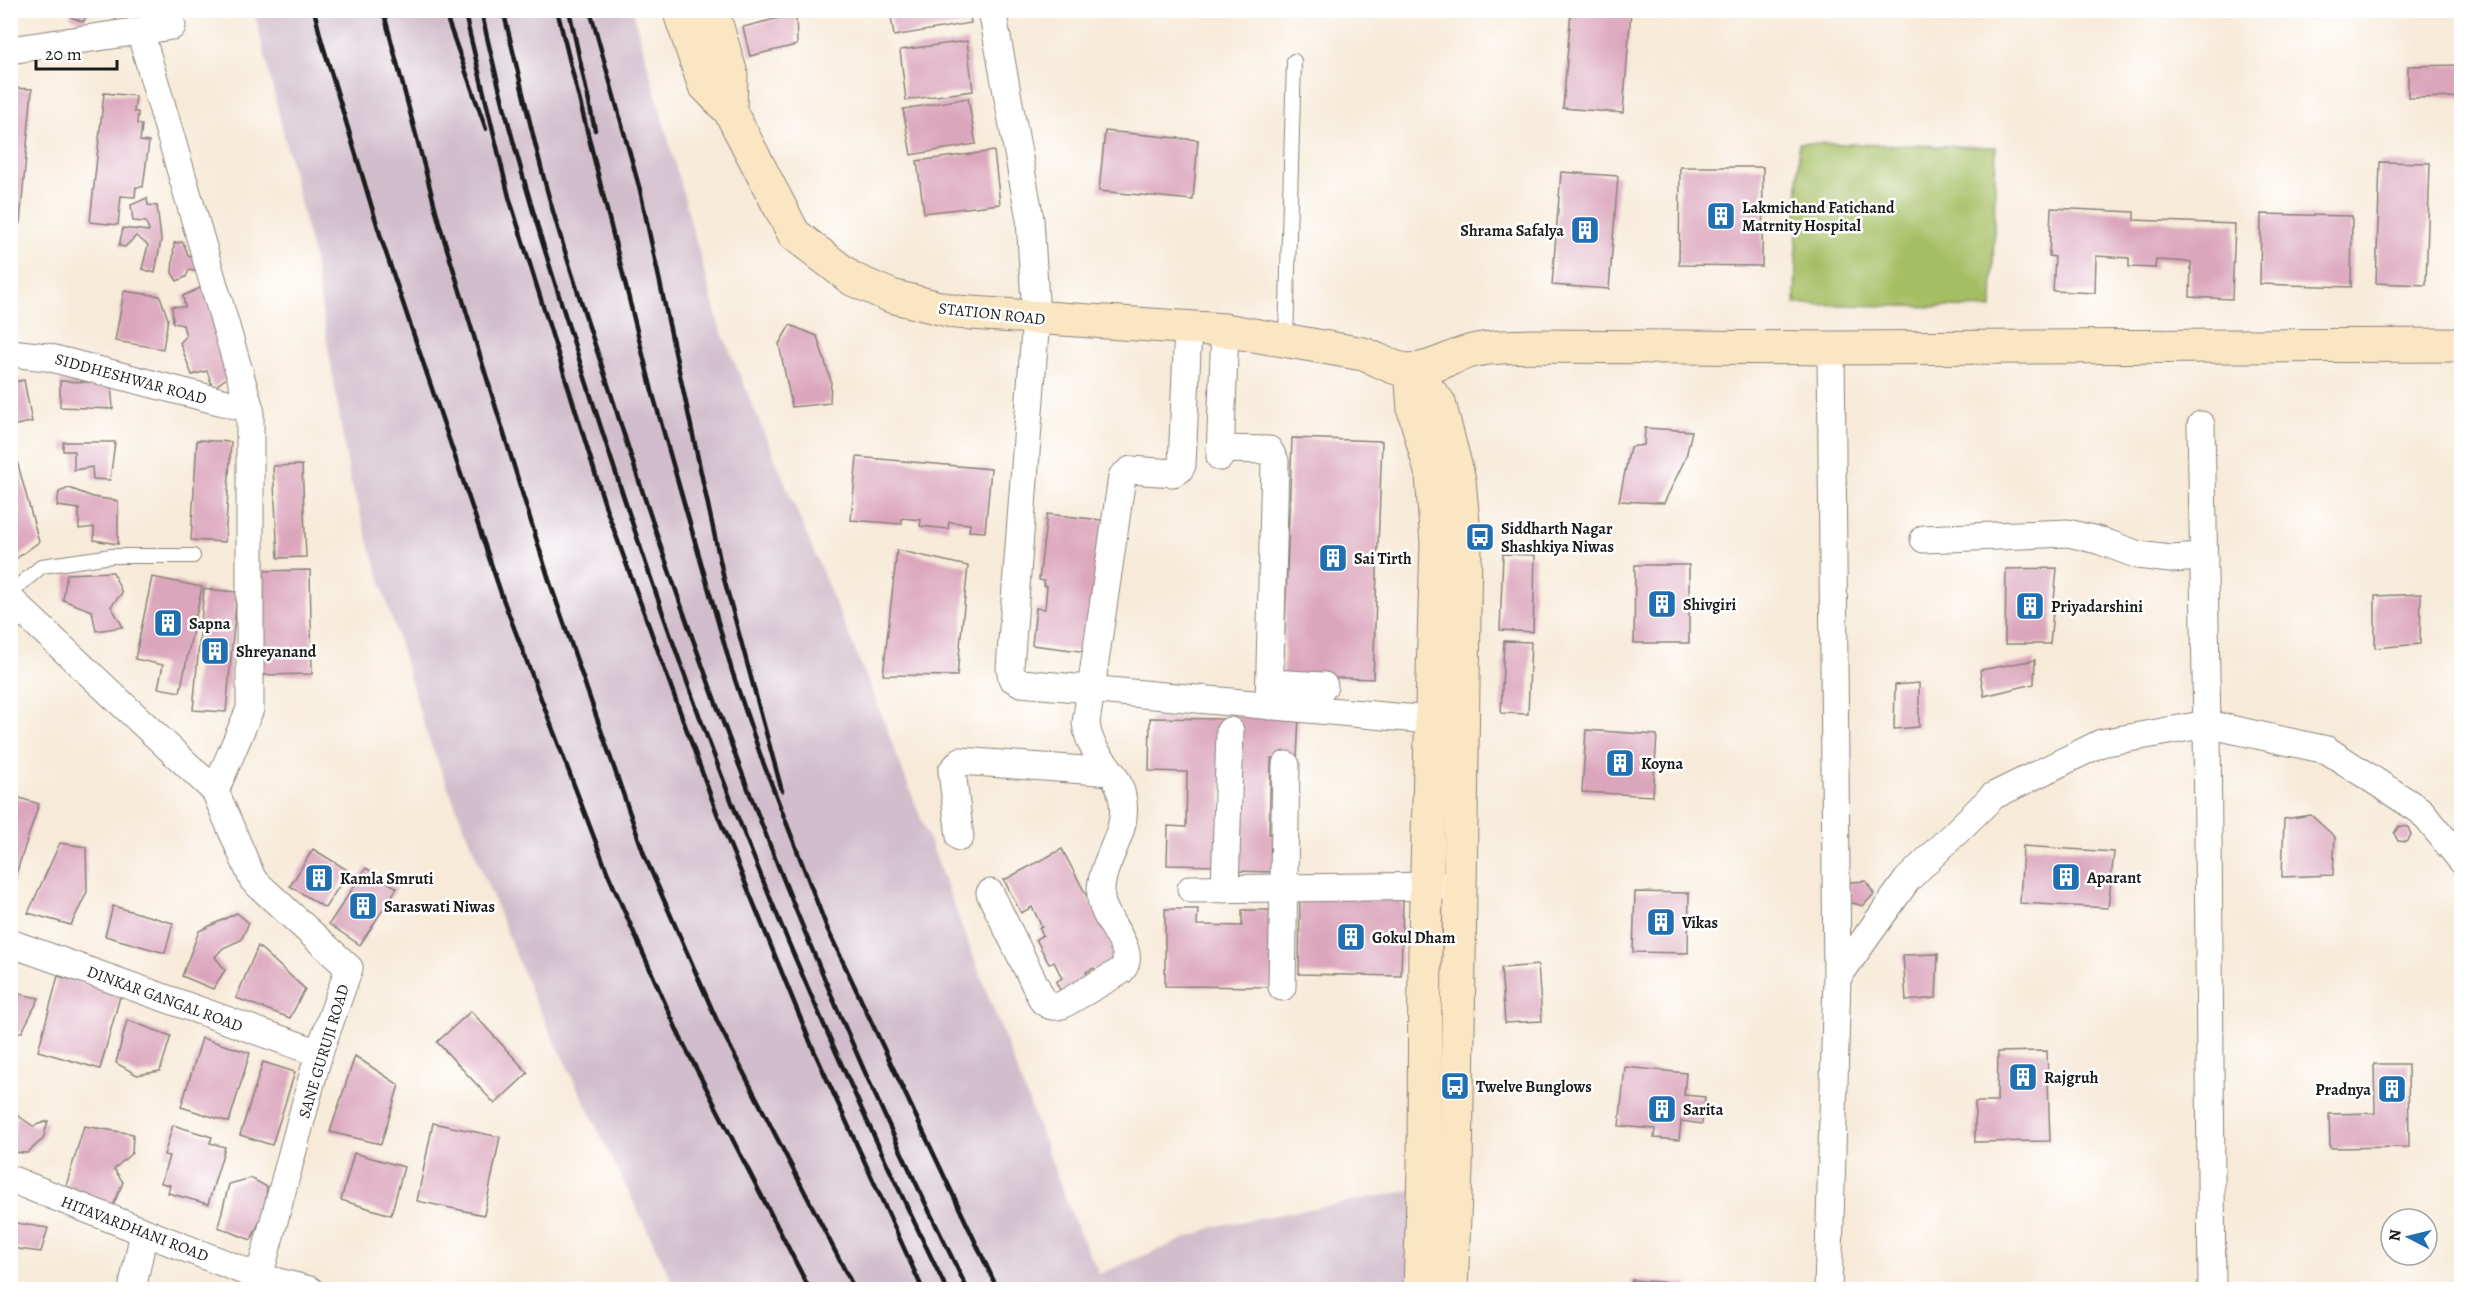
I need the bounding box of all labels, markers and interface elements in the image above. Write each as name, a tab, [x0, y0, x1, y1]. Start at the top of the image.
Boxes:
scale bar	[36, 33, 117, 71]
text: 20 m	[45, 42, 82, 66]
place label: Lakmichand Fatichand Matrnity Hospital	[1742, 197, 1895, 237]
building icon: Lakmichand Fatichand Matrnity Hospital	[1705, 200, 1737, 232]
building icon: Shrama Safalya	[1569, 214, 1601, 246]
place label: Shrama Safalya	[1460, 220, 1564, 242]
street label: STATION ROAD	[937, 297, 1046, 331]
street label: SIDDHESHWAR ROAD	[52, 348, 209, 410]
place label: Siddharth Nagar Shashkiya Niwas	[1501, 518, 1614, 558]
bus stop icon: Siddharth Nagar Shashkiya Niwas	[1464, 521, 1496, 553]
building icon: Sai Tirth	[1317, 542, 1349, 574]
place label: Sai Tirth	[1354, 548, 1412, 570]
building icon: Shivgiri	[1646, 588, 1678, 620]
building icon: Priyadarshini	[2014, 590, 2046, 622]
place label: Shivgiri	[1683, 594, 1737, 616]
place label: Priyadarshini	[2051, 596, 2143, 618]
building icon: Sapna	[152, 607, 184, 639]
place label: Sapna	[189, 613, 231, 635]
building icon: Shreyanand	[199, 635, 231, 667]
place label: Shreyanand	[236, 641, 317, 663]
building icon: Koyna	[1604, 747, 1636, 779]
place label: Koyna	[1641, 753, 1683, 775]
building icon: Aparant	[2050, 861, 2082, 893]
building icon: Kamla Smruti	[303, 862, 335, 894]
place label: Aparant	[2086, 867, 2142, 889]
place label: Kamla Smruti	[340, 868, 434, 890]
building icon: Saraswati Niwas	[347, 890, 379, 922]
place label: Saraswati Niwas	[384, 896, 495, 918]
building icon: Vikas	[1645, 906, 1677, 938]
place label: Vikas	[1681, 912, 1718, 934]
building icon: Gokul Dham	[1335, 921, 1367, 953]
place label: Gokul Dham	[1372, 927, 1456, 949]
street label: DINKAR GANGAL ROAD	[84, 960, 246, 1037]
street label: SANE GURUJI ROAD	[293, 982, 355, 1121]
building icon: Rajgruh	[2007, 1061, 2039, 1093]
place label: Rajgruh	[2044, 1067, 2099, 1089]
bus stop icon: Twelve Bunglows	[1439, 1070, 1471, 1102]
building icon: Pradnya	[2376, 1073, 2408, 1105]
place label: Twelve Bunglows	[1476, 1076, 1592, 1098]
place label: Pradnya	[2315, 1079, 2371, 1101]
building icon: Sarita	[1646, 1093, 1678, 1125]
place label: Sarita	[1683, 1099, 1724, 1121]
street label: HITAVARDHANI ROAD	[58, 1191, 212, 1267]
north arrow	[2379, 1207, 2439, 1267]
text: N	[2383, 1228, 2407, 1242]

